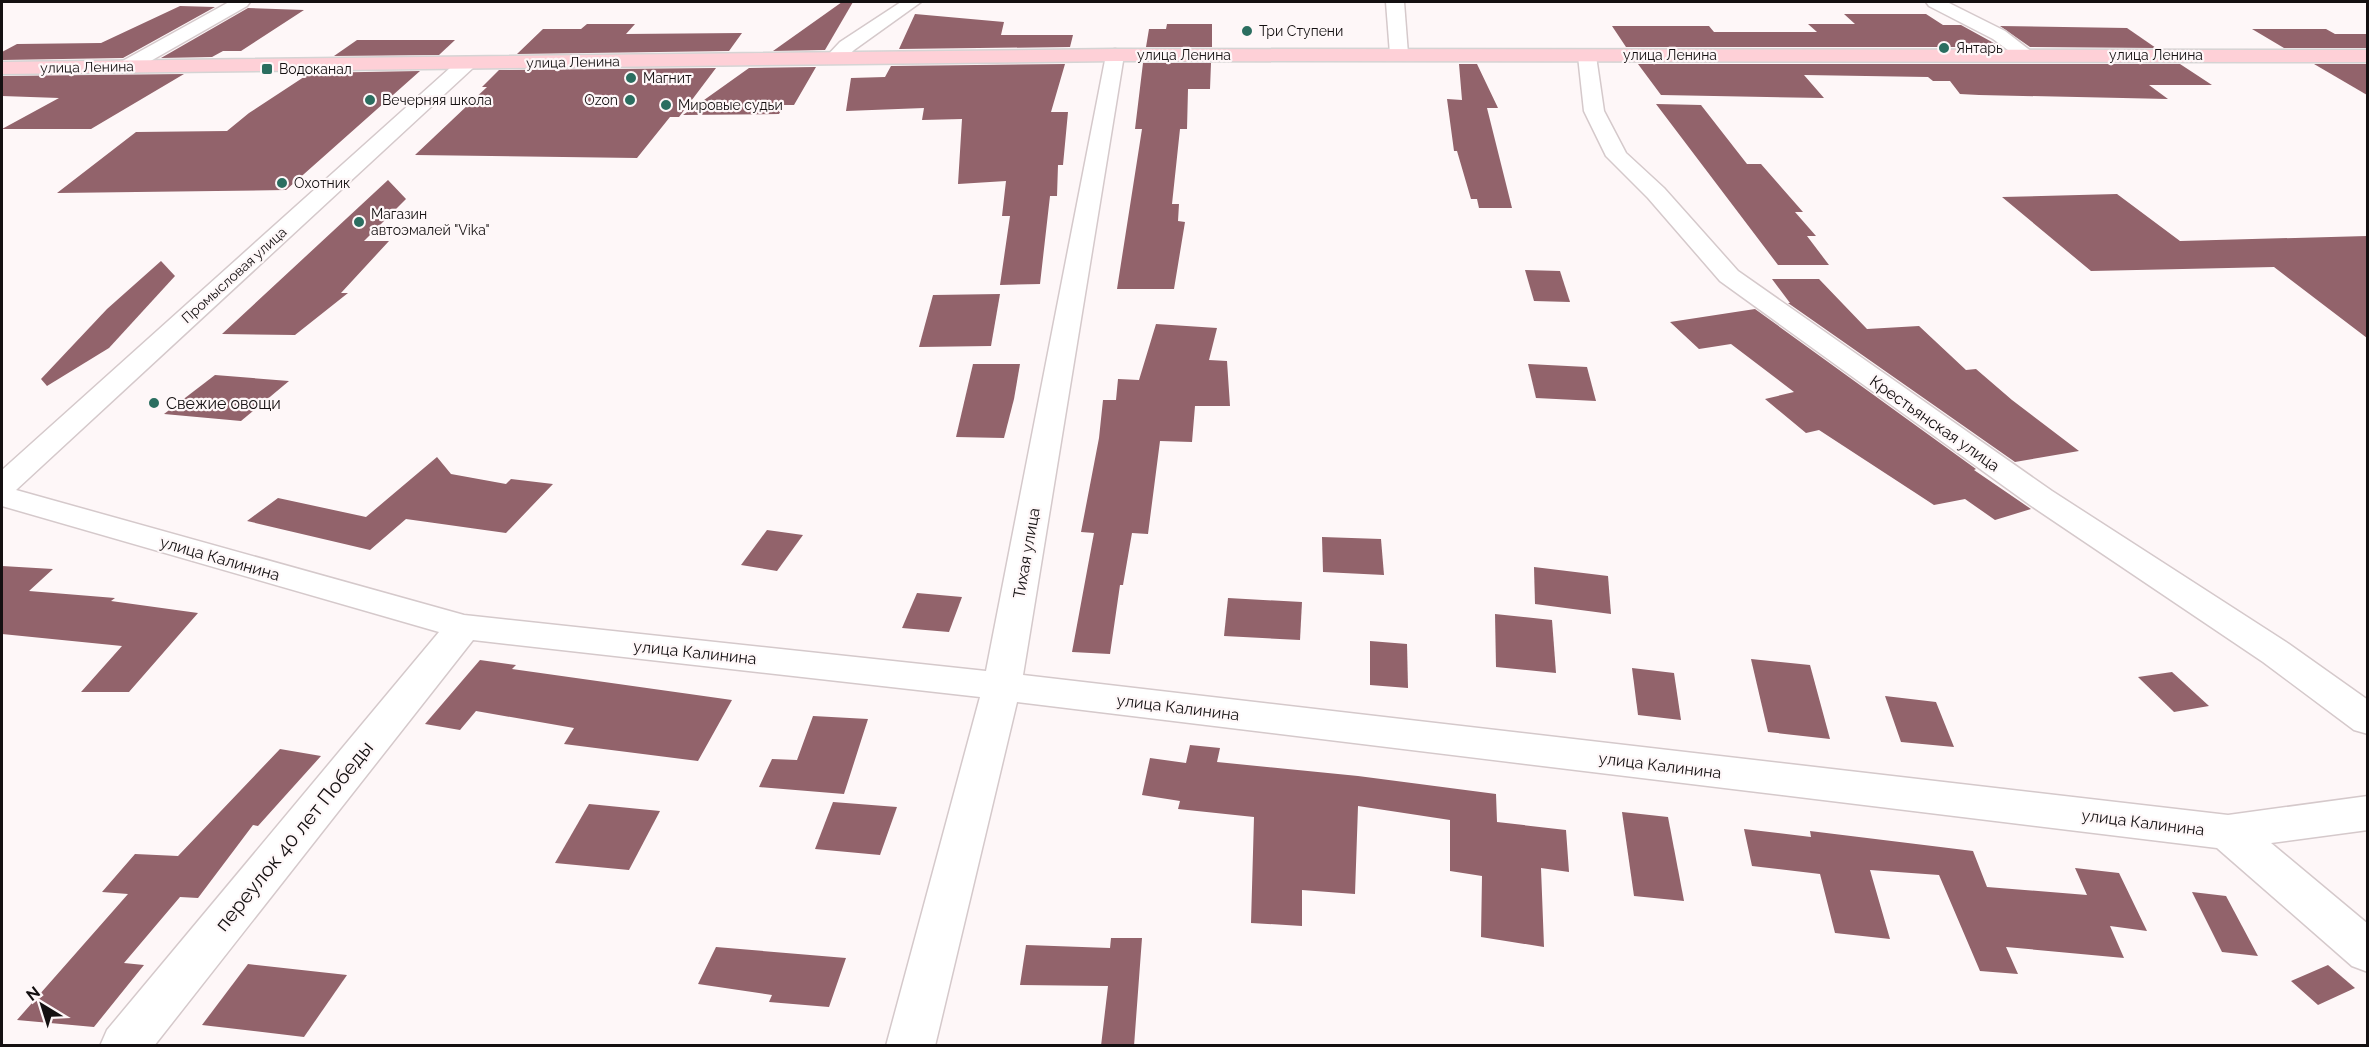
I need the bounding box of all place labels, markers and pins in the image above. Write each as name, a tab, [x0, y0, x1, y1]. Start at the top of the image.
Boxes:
place label: Три Ступени	[1259, 23, 1343, 39]
marker: Три Ступени	[1240, 24, 1254, 38]
place label: Янтарь	[1956, 40, 2003, 56]
marker: Янтарь	[1937, 41, 1951, 55]
place label: Водоканал	[279, 61, 352, 77]
marker: Водоканал	[260, 62, 274, 76]
place label: Магнит	[643, 70, 692, 86]
marker: Магнит	[624, 71, 638, 85]
place label: Вечерняя школа	[382, 92, 492, 108]
place label: Ozon	[584, 92, 618, 108]
marker: Вечерняя школа	[363, 93, 377, 107]
marker: Ozon	[623, 93, 637, 107]
place label: Мировые судьи	[678, 97, 783, 113]
marker: Мировые судьи	[659, 98, 673, 112]
place label: Охотник	[294, 175, 350, 191]
marker: Охотник	[275, 176, 289, 190]
place label: Магазин автоэмалей "Vika"	[371, 206, 490, 238]
marker: Магазин автоэмалей "Vika"	[352, 215, 366, 229]
place label: Свежие овощи	[166, 394, 281, 413]
marker: Свежие овощи	[147, 396, 161, 410]

